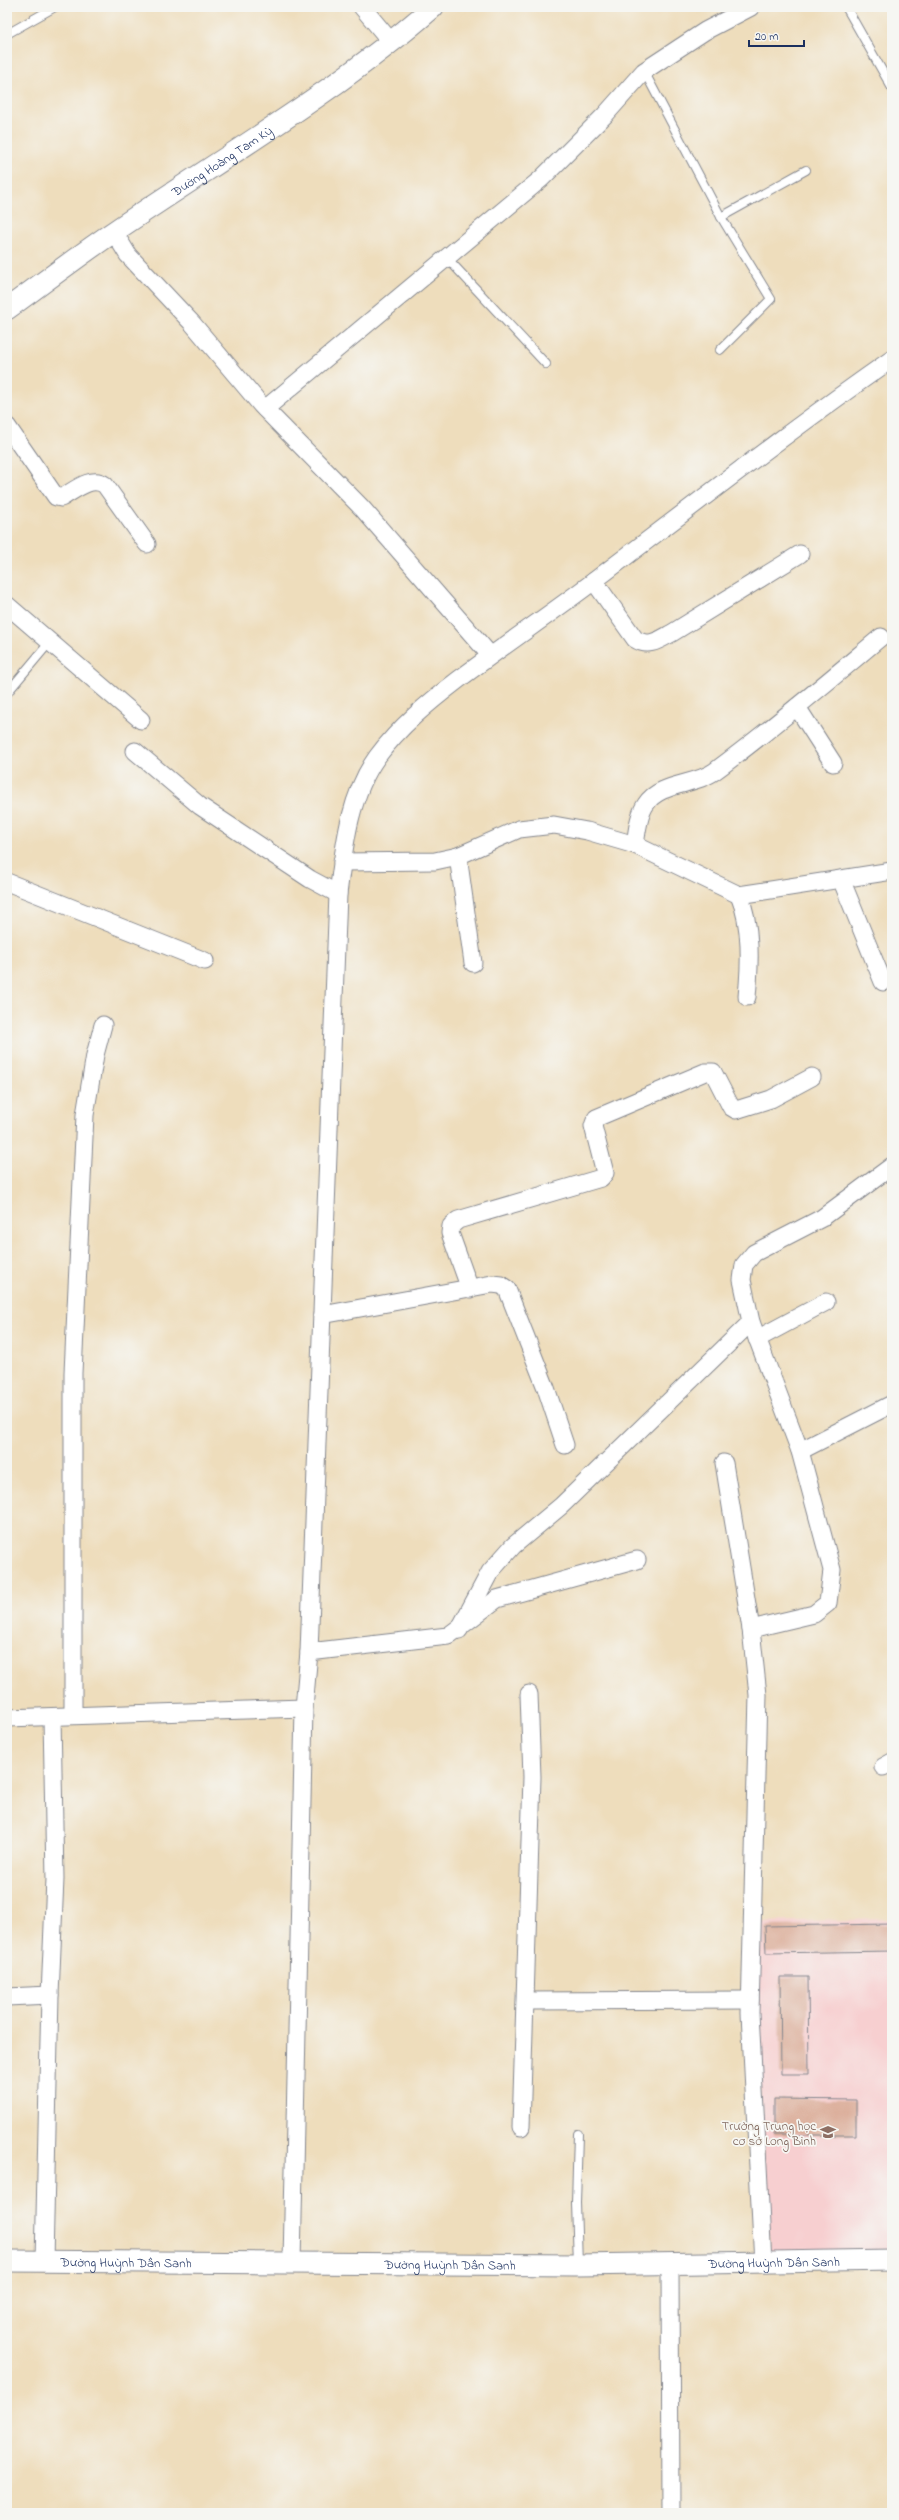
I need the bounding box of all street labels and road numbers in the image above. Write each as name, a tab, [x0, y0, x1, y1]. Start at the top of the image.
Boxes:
street label: Đường Hoàng Tam Kỳ	[167, 122, 277, 202]
street label: Đường Huỳnh Dân Sanh	[59, 2253, 192, 2274]
street label: Đường Huỳnh Dân Sanh	[707, 2253, 840, 2274]
street label: Đường Huỳnh Dân Sanh	[383, 2256, 516, 2276]

